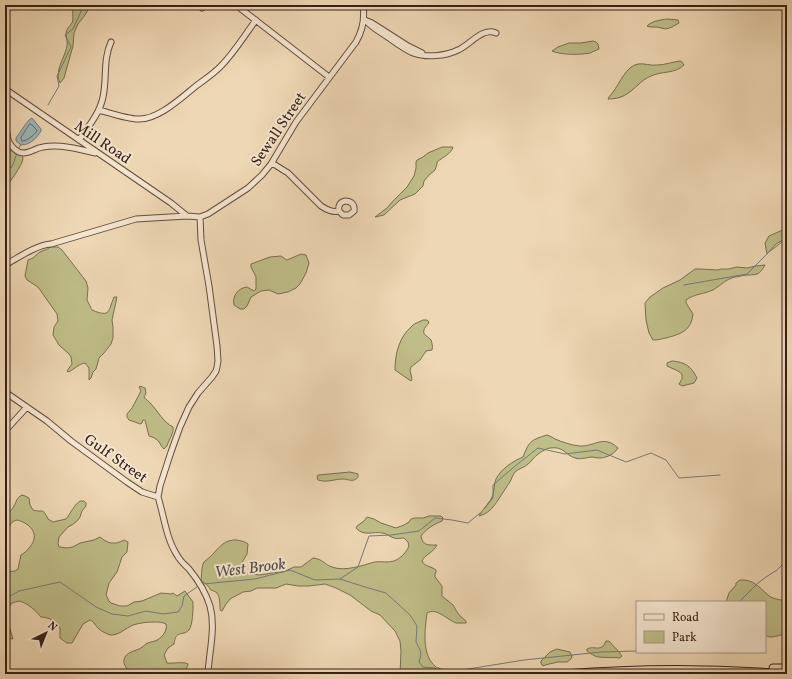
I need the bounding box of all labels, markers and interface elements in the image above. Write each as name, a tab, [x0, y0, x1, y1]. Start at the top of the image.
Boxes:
street label: Sewall Street	[247, 88, 312, 171]
street label: Mill Road	[70, 117, 135, 170]
street label: Gulf Street	[79, 430, 151, 489]
water label: West Brook	[214, 554, 288, 584]
legend	[636, 601, 766, 653]
text: Road	[672, 610, 699, 626]
north arrow	[26, 613, 66, 653]
text: N	[44, 619, 60, 635]
text: Park	[672, 630, 697, 646]

